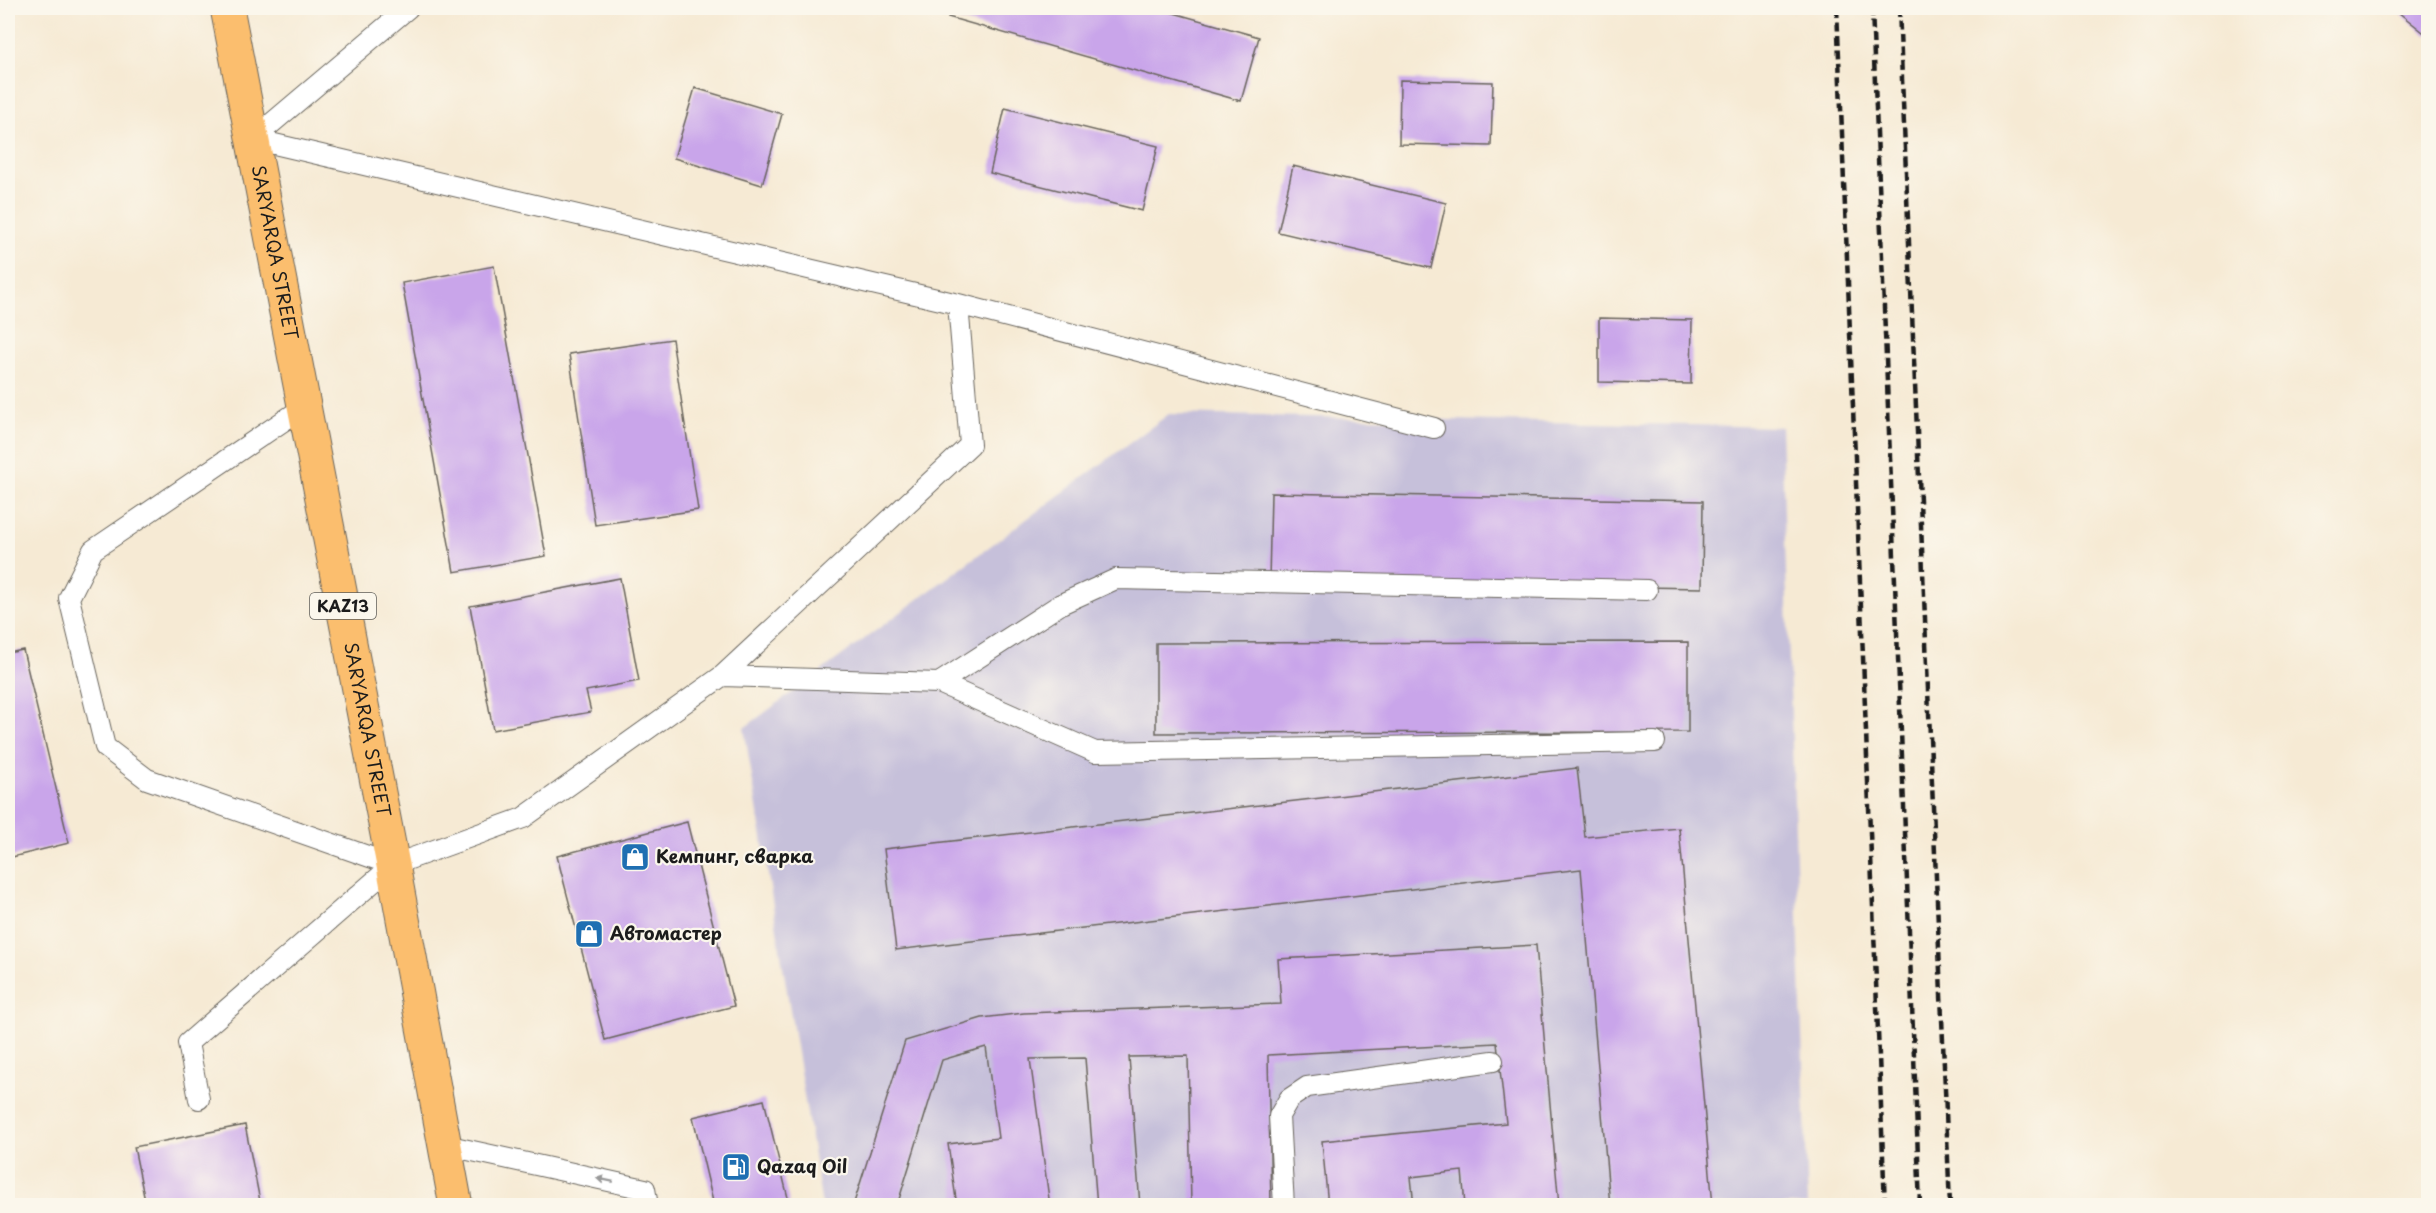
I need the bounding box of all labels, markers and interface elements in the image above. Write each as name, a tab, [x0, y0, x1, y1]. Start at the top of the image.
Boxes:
street label: SARYARQA STREET	[246, 163, 306, 343]
road number: KAZ13	[310, 593, 376, 619]
street label: SARYARQA STREET	[338, 640, 398, 820]
shop icon: Кемпинг, сварка	[619, 841, 651, 873]
place label: Кемпинг, сварка	[656, 842, 813, 869]
shop icon: Автомастер	[573, 918, 605, 950]
place label: Автомастер	[610, 919, 722, 946]
fuel station icon: Qazaq Oil	[720, 1151, 752, 1183]
place label: Qazaq Oil	[757, 1152, 847, 1179]
one-way arrow	[595, 1175, 614, 1184]

